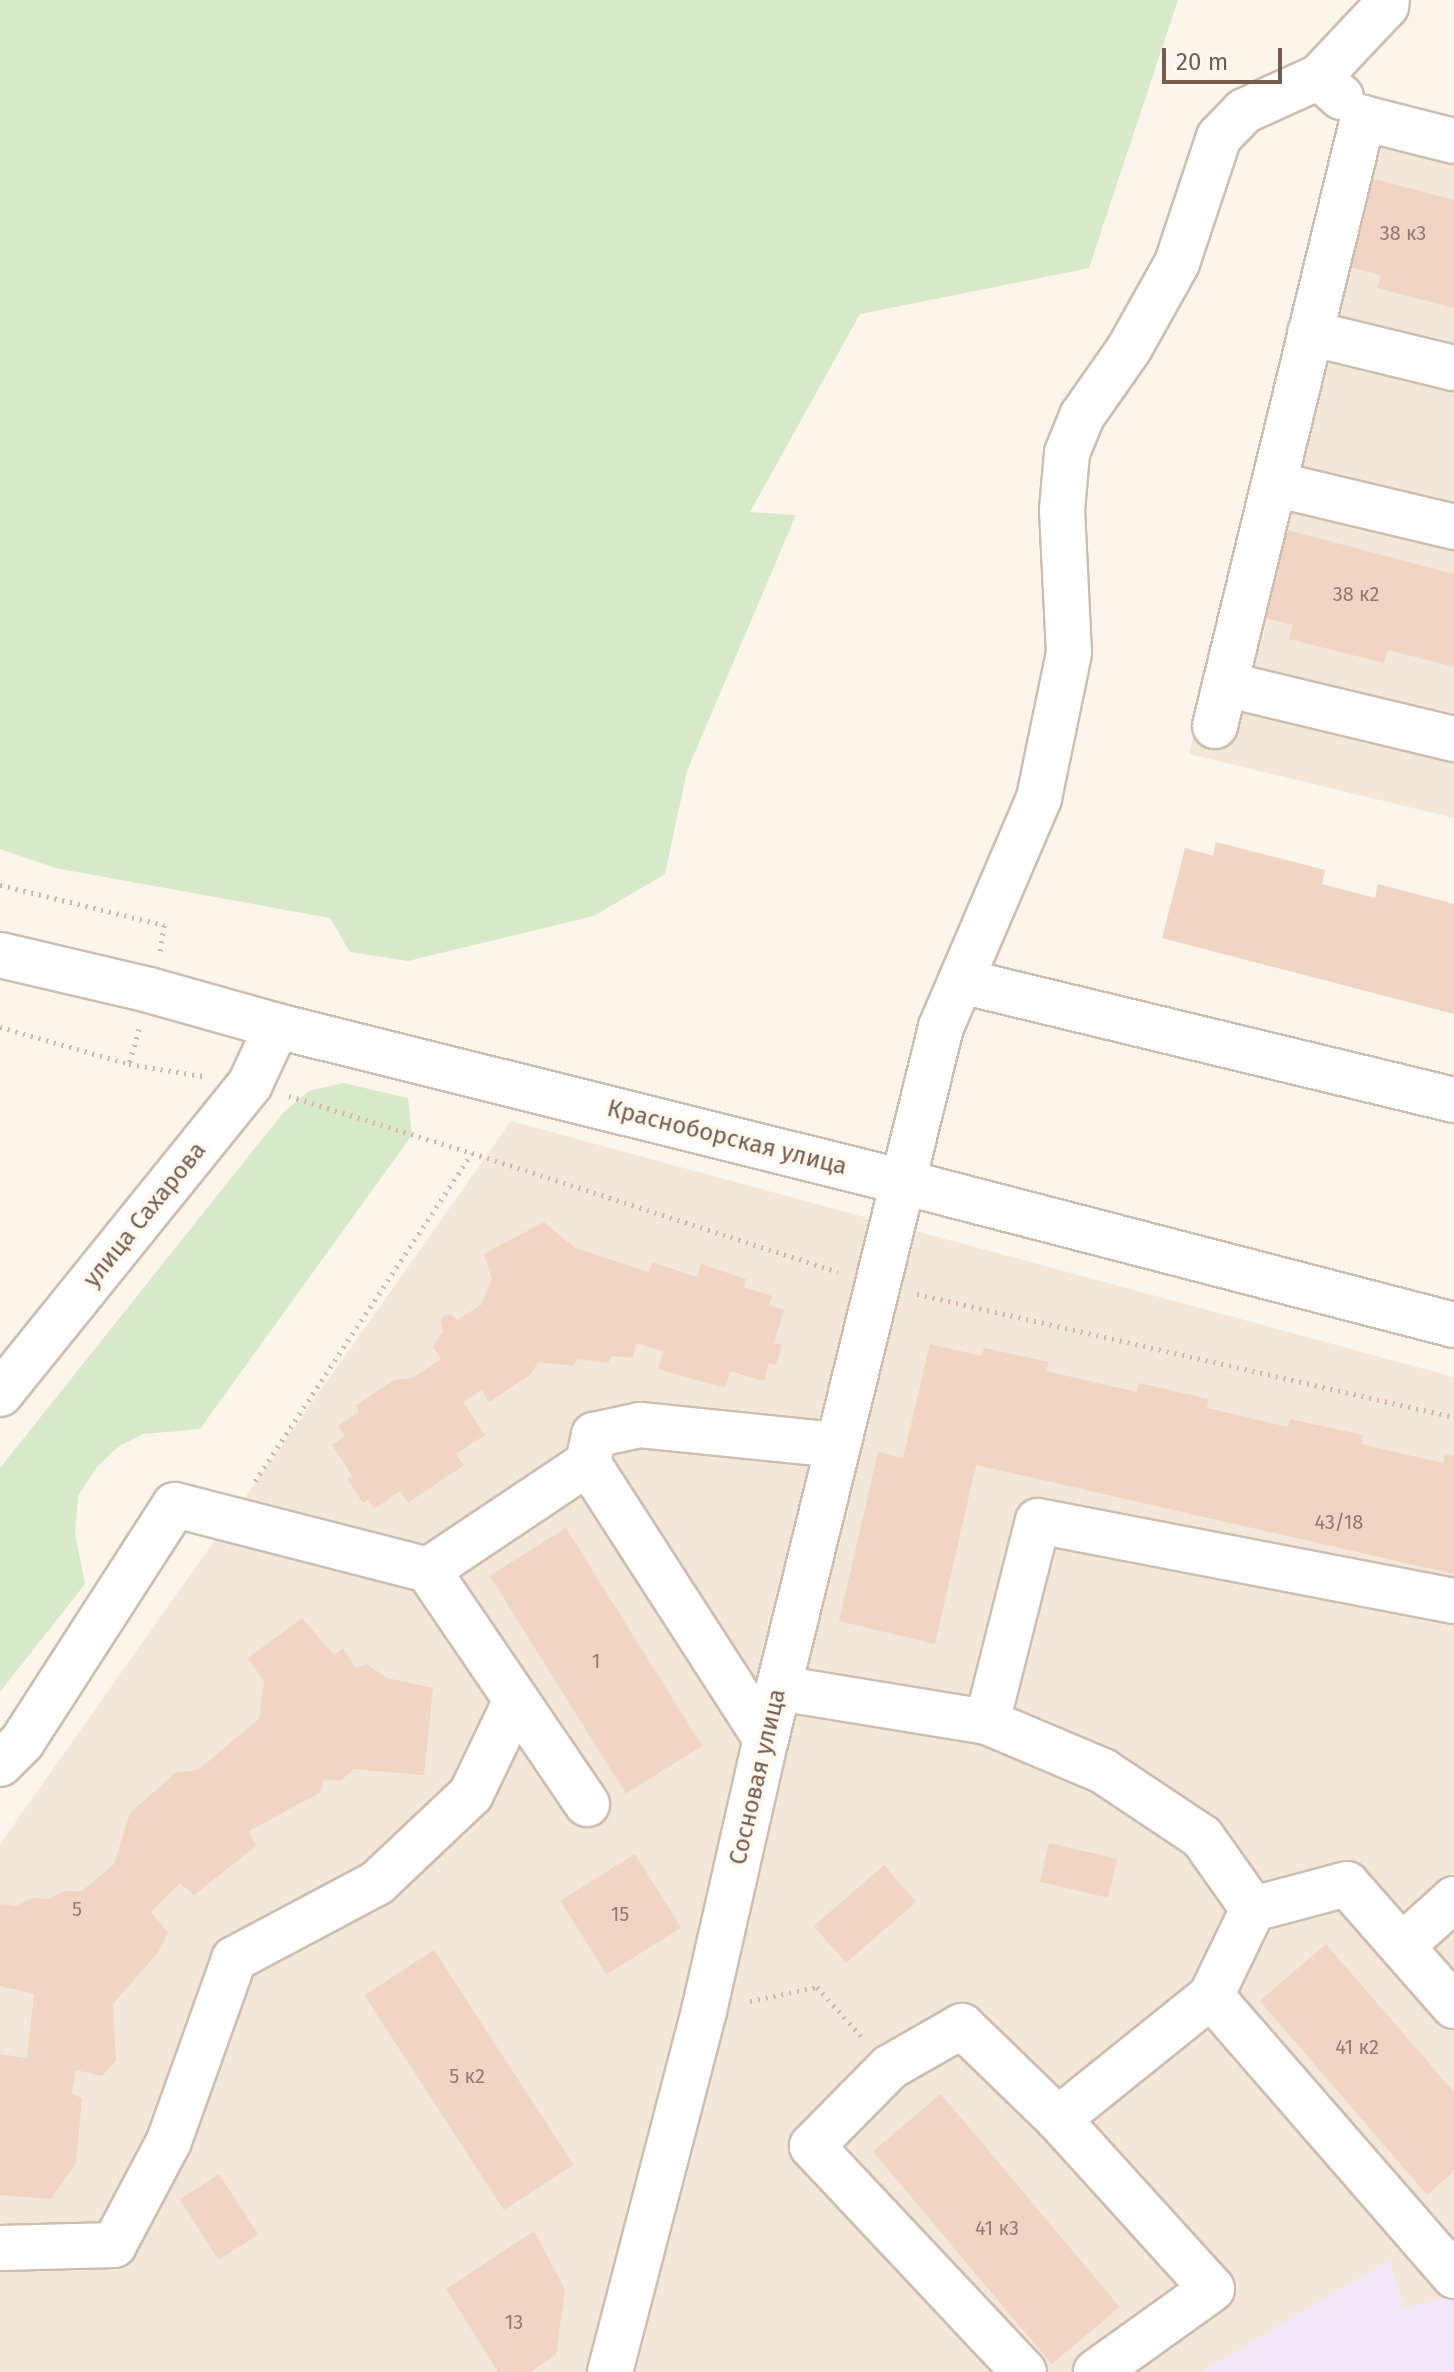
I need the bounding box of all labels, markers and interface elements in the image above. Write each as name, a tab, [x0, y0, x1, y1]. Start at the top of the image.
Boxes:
scale bar	[1166, 32, 1286, 82]
text: 20 m	[1176, 48, 1228, 76]
house number: 38 к3	[1380, 221, 1426, 245]
house number: 38 к2	[1333, 582, 1379, 606]
street label: Красноборская улица	[604, 1094, 850, 1182]
street label: улица Сахарова	[78, 1137, 212, 1293]
house number: 43/18	[1315, 1510, 1363, 1534]
house number: 1	[592, 1649, 600, 1673]
street label: Сосновая улица	[724, 1686, 792, 1868]
house number: 5	[72, 1897, 82, 1921]
house number: 15	[611, 1902, 629, 1926]
house number: 41 к2	[1335, 2035, 1379, 2059]
house number: 5 к2	[449, 2064, 485, 2088]
house number: 41 к3	[975, 2216, 1019, 2240]
house number: 13	[505, 2310, 523, 2334]

